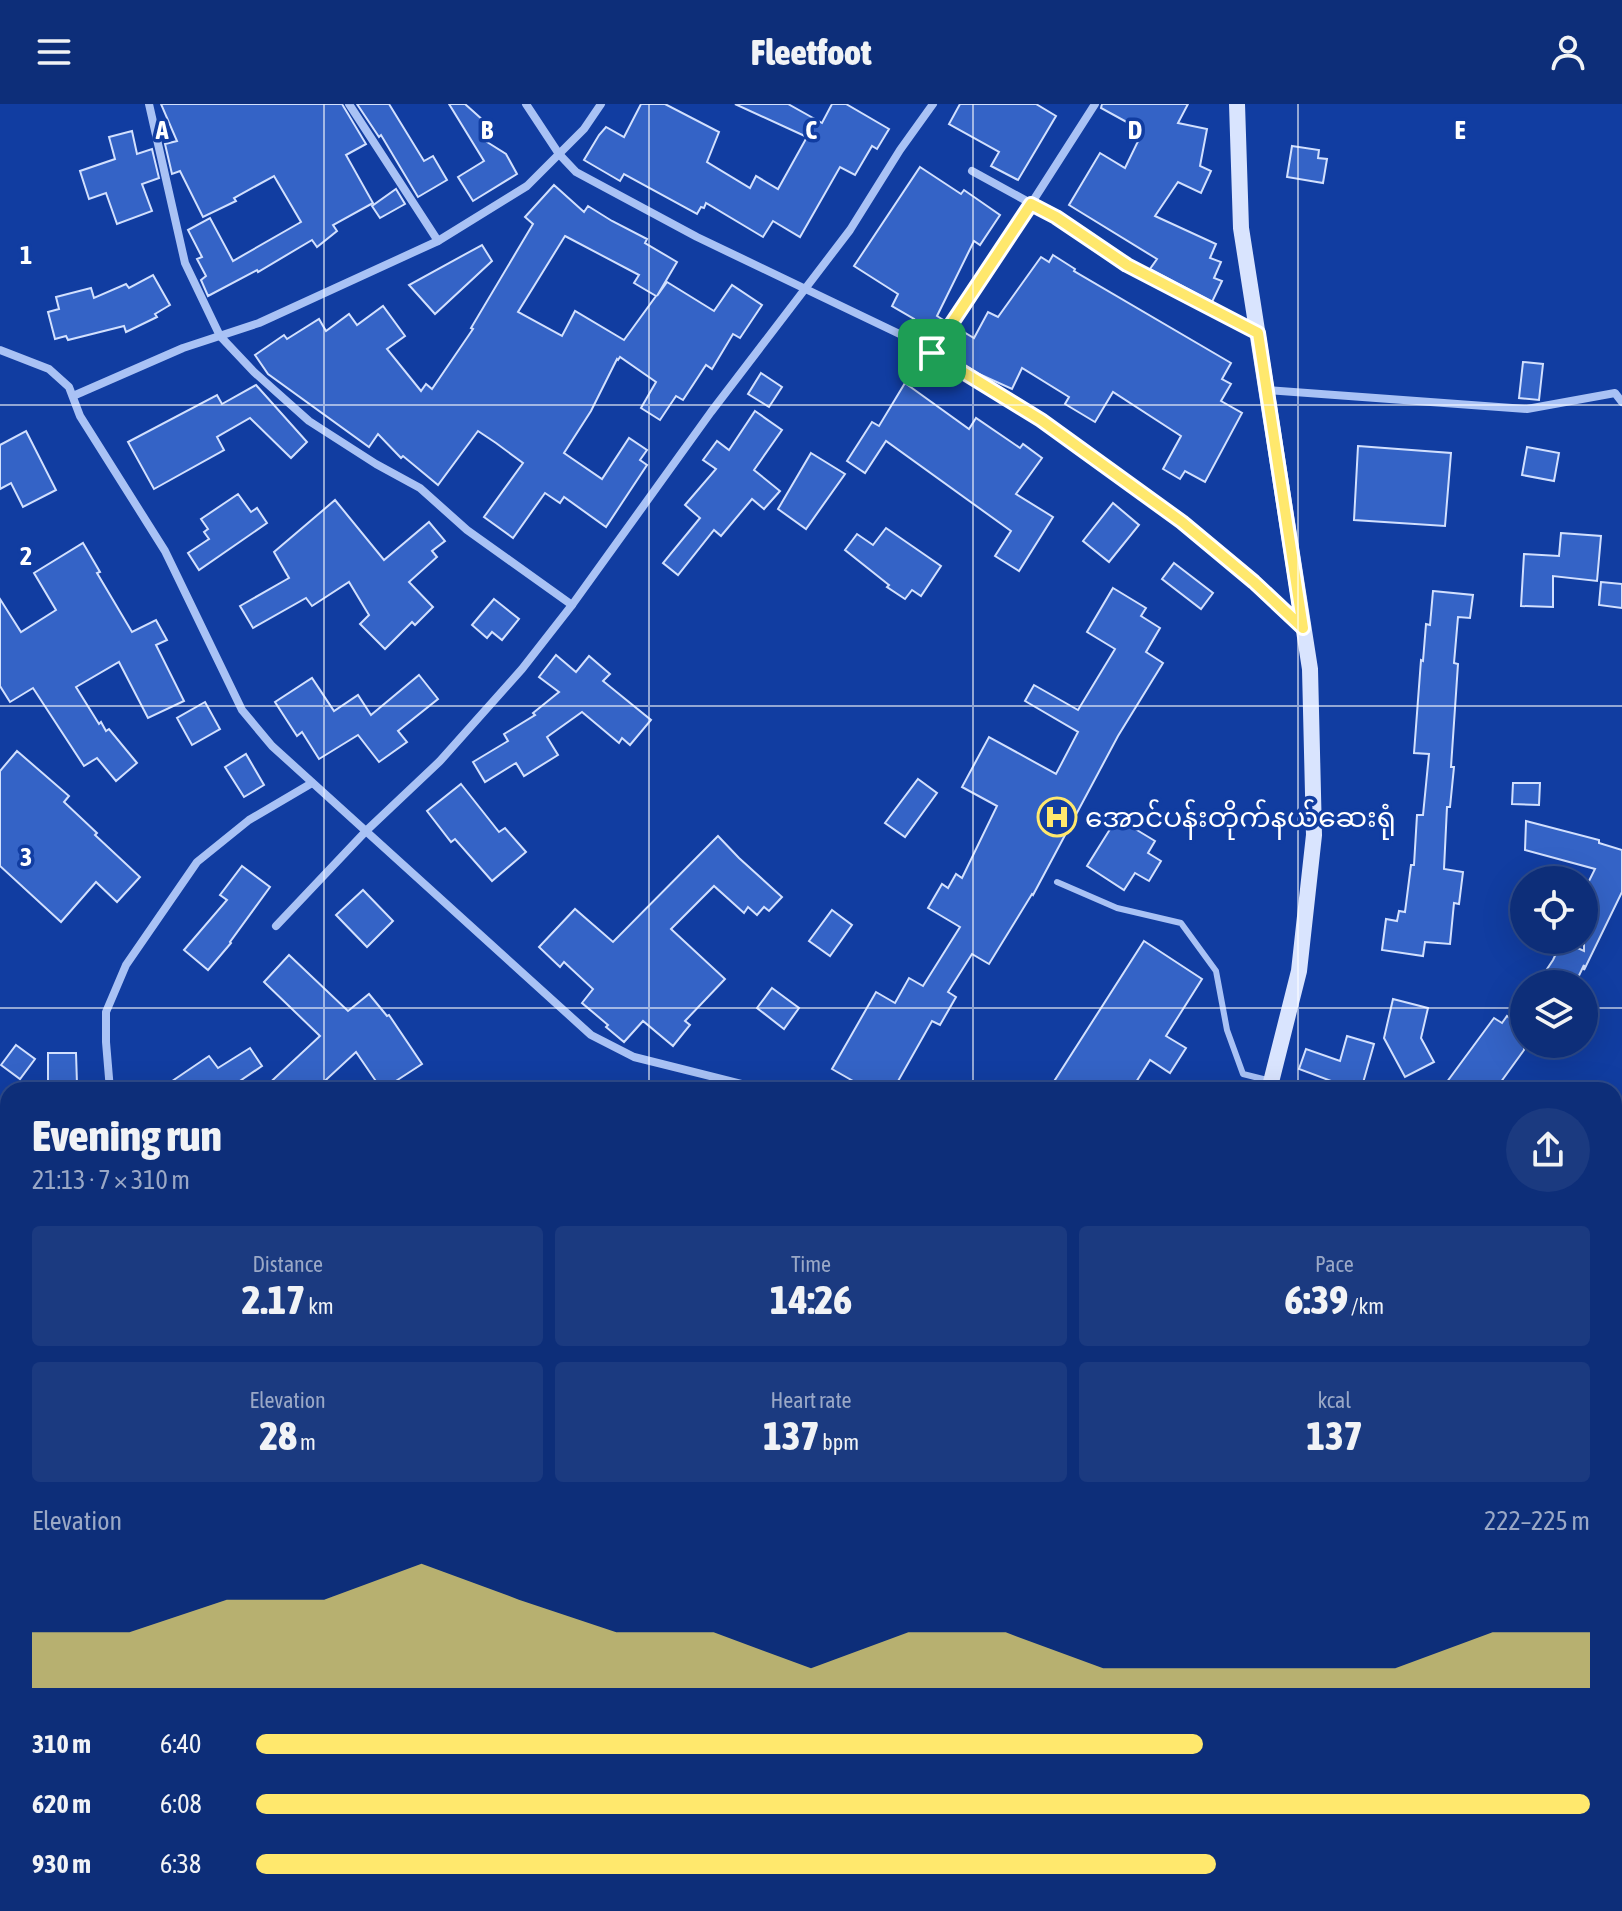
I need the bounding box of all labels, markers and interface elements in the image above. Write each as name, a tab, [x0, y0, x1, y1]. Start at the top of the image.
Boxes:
icon: menu	[32, 30, 76, 74]
icon: person	[1546, 30, 1590, 74]
text: Fleetfoot	[751, 31, 871, 73]
text: A	[155, 115, 169, 145]
text: B	[481, 115, 494, 145]
text: C	[805, 115, 817, 145]
text: D	[1128, 115, 1142, 145]
text: E	[1454, 115, 1466, 145]
text: 1	[20, 240, 32, 270]
pin	[898, 319, 966, 387]
icon: arrive	[910, 331, 954, 375]
text: 2	[20, 541, 32, 571]
hospital icon: အောင်ပန်းတိုက်နယ်ဆေးရုံ	[1036, 796, 1078, 838]
place label: အောင်ပန်းတိုက်နယ်ဆေးရုံ	[1085, 799, 1396, 840]
text: 3	[20, 842, 32, 872]
map controls	[1510, 866, 1598, 1058]
button: locate	[1510, 866, 1598, 954]
button: layers	[1510, 970, 1598, 1058]
button: share	[1506, 1108, 1590, 1192]
text: Evening run	[32, 1110, 222, 1160]
text: 21:13 · 7 × 310 m	[32, 1165, 190, 1195]
text: Distance	[252, 1251, 323, 1277]
text: Time	[791, 1251, 831, 1277]
text: Pace	[1315, 1251, 1354, 1277]
text: 2.17	[242, 1277, 305, 1322]
text: 14:26	[770, 1277, 852, 1322]
text: 6:39	[1285, 1277, 1348, 1322]
text: km	[305, 1293, 334, 1319]
text: /km	[1348, 1293, 1384, 1319]
text: Elevation	[250, 1387, 326, 1413]
text: Heart rate	[770, 1387, 852, 1413]
text: kcal	[1318, 1387, 1351, 1413]
text: 28	[259, 1413, 297, 1458]
text: 137	[763, 1413, 819, 1458]
text: 137	[1306, 1413, 1363, 1458]
text: m	[297, 1429, 316, 1455]
text: bpm	[819, 1429, 859, 1455]
text: Elevation	[32, 1506, 122, 1536]
text: 222–225 m	[1484, 1506, 1590, 1536]
text: 310 m	[32, 1729, 91, 1759]
text: 6:40	[160, 1729, 201, 1759]
text: 620 m	[32, 1789, 91, 1819]
text: 6:08	[160, 1789, 202, 1819]
text: 930 m	[32, 1849, 91, 1879]
text: 6:38	[160, 1849, 201, 1879]

